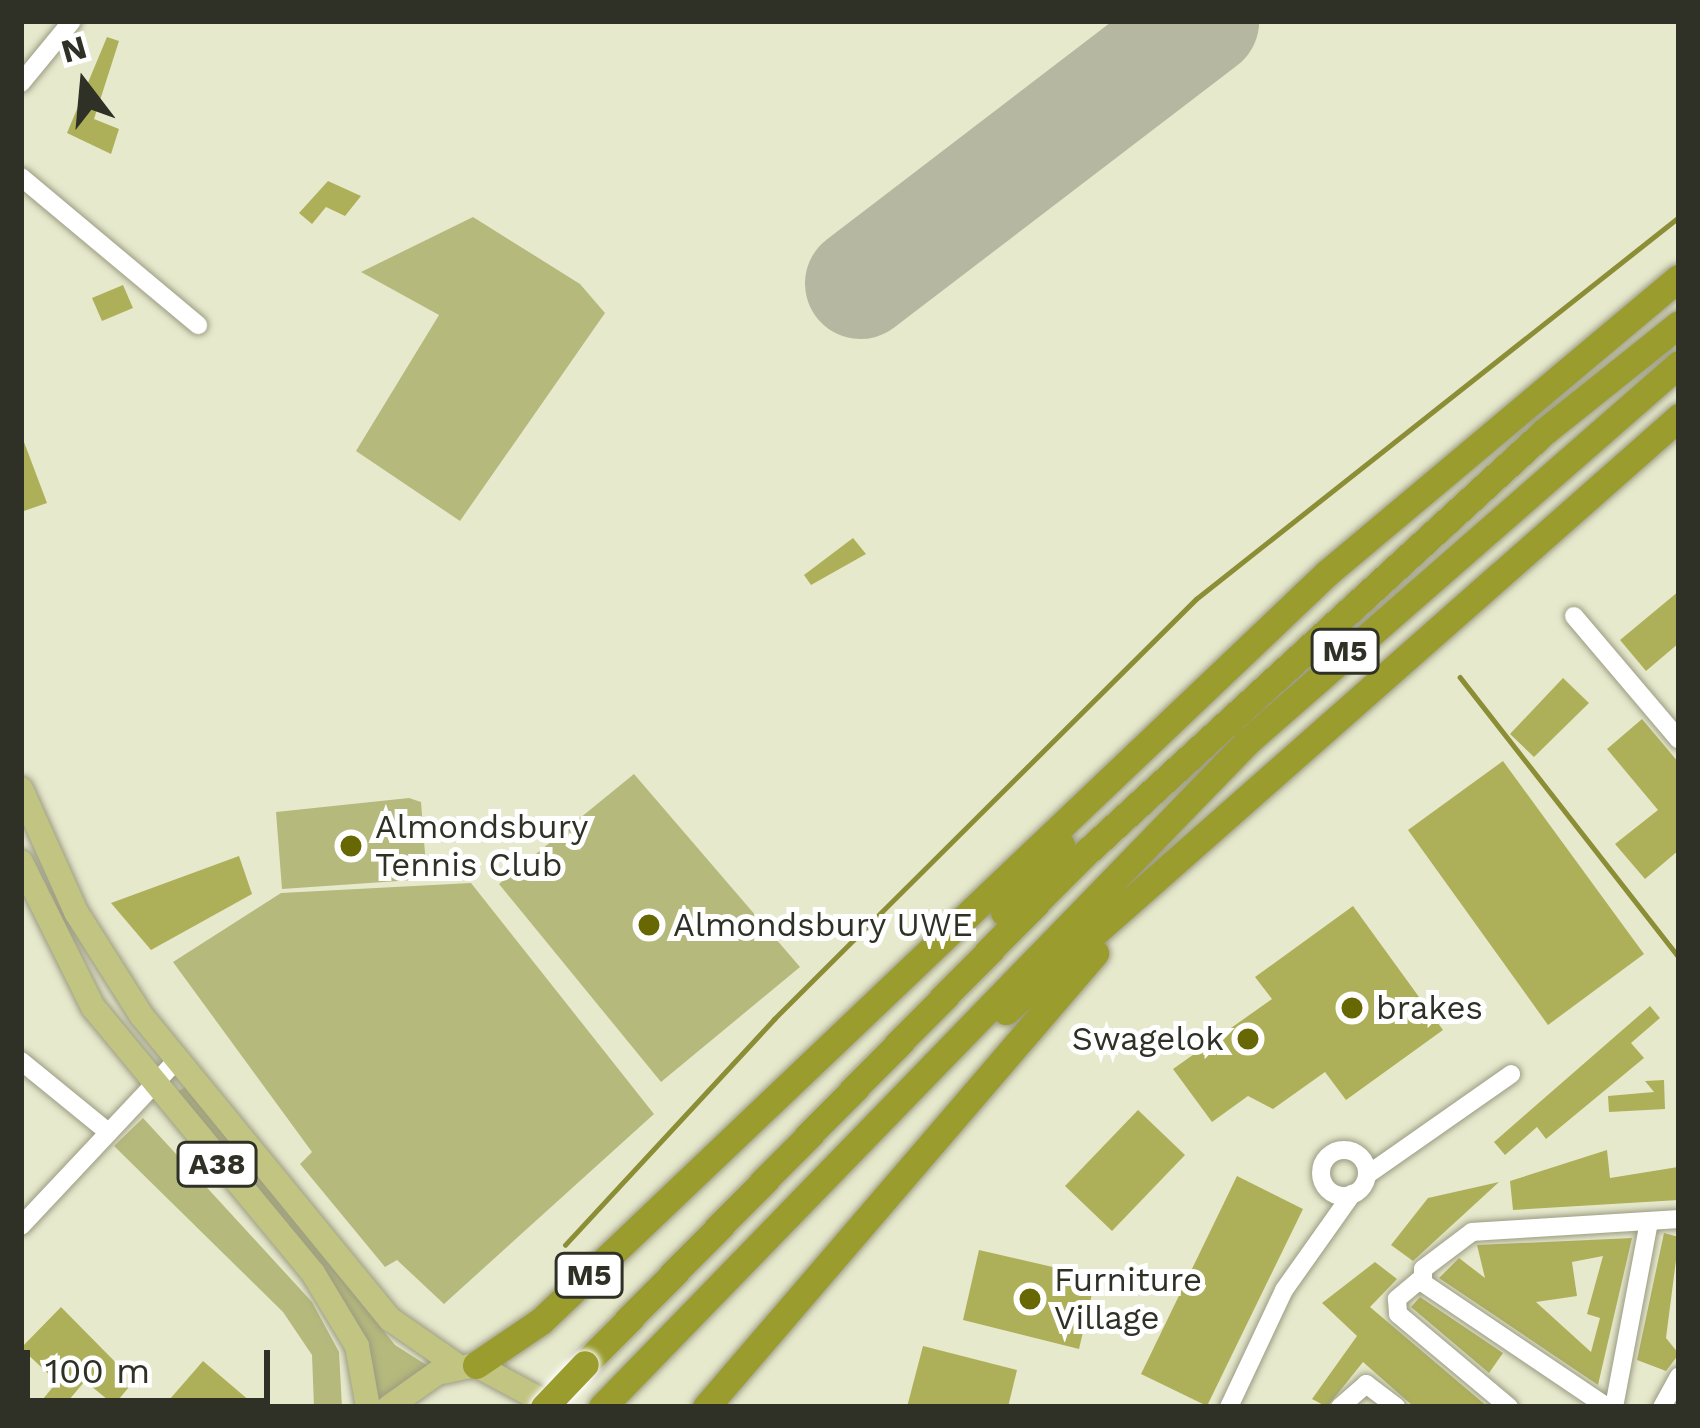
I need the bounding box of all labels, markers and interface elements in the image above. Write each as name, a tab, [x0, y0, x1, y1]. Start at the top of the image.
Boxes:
north arrow	[24, 24, 144, 144]
text: N	[57, 27, 91, 71]
road number: M5	[1309, 627, 1381, 675]
place label: Almondsbury Tennis Club	[375, 807, 588, 885]
marker: Almondsbury Tennis Club	[338, 833, 364, 859]
place label: Almondsbury UWE	[673, 905, 974, 945]
marker: Almondsbury UWE	[636, 912, 662, 938]
place label: brakes	[1376, 988, 1483, 1028]
marker: brakes	[1339, 995, 1365, 1021]
place label: Swagelok	[1072, 1019, 1224, 1059]
marker: Swagelok	[1235, 1026, 1261, 1052]
road number: A38	[175, 1140, 259, 1188]
road number: M5	[553, 1251, 625, 1299]
place label: Furniture Village	[1054, 1260, 1202, 1338]
marker: Furniture Village	[1017, 1286, 1043, 1312]
scale bar	[30, 1326, 276, 1400]
text: 100 m	[45, 1350, 150, 1392]

